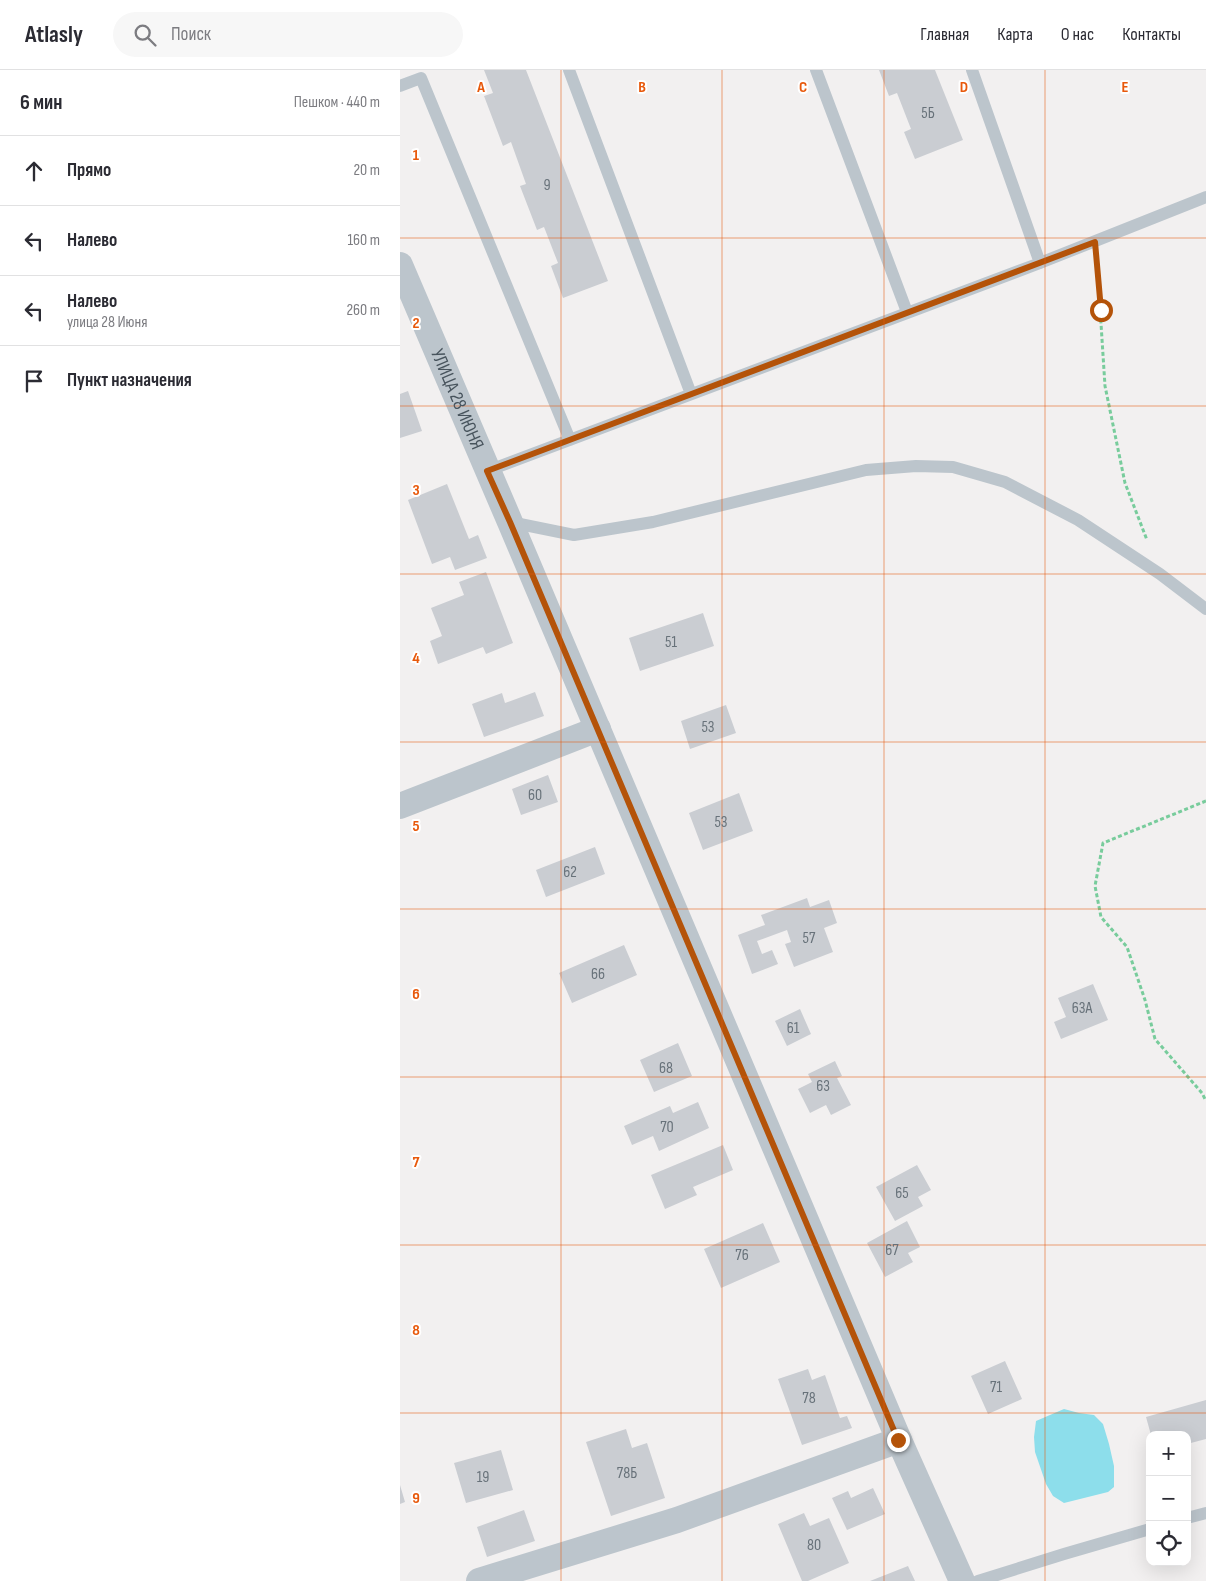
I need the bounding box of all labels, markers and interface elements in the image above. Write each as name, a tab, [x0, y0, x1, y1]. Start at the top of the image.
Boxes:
search box	[113, 12, 463, 57]
text: Atlasly	[25, 20, 83, 49]
icon: search	[131, 21, 159, 49]
text: Поиск	[171, 23, 211, 46]
text: Главная	[920, 24, 969, 45]
text: Карта	[997, 24, 1033, 45]
text: О нас	[1061, 24, 1094, 45]
text: Контакты	[1122, 24, 1181, 45]
text: A	[476, 78, 485, 97]
text: B	[638, 78, 646, 97]
text: C	[799, 78, 807, 97]
text: D	[960, 78, 968, 97]
text: E	[1122, 78, 1129, 97]
text: 6 мин	[20, 90, 62, 115]
text: Пешком · 440 m	[294, 93, 380, 112]
house number: 5Б	[921, 104, 935, 123]
text: 1	[413, 146, 420, 165]
icon: ahead	[20, 157, 48, 185]
text: Прямо	[67, 159, 111, 182]
text: 20 m	[353, 161, 380, 180]
house number: 9	[543, 176, 551, 195]
icon: left	[20, 227, 48, 255]
text: Налево	[67, 229, 117, 252]
text: 160 m	[347, 231, 380, 250]
text: Налево	[67, 290, 117, 313]
icon: left	[20, 297, 48, 325]
route start	[1090, 299, 1113, 322]
text: 260 m	[346, 301, 380, 320]
text: улица 28 Июня	[67, 313, 147, 332]
text: 2	[412, 314, 420, 333]
street label: УЛИЦА 28 ИЮНЯ	[426, 345, 489, 453]
icon: arrive	[20, 367, 48, 395]
text: Пункт назначения	[67, 369, 192, 392]
text: 3	[412, 481, 420, 500]
house number: 51	[665, 633, 677, 652]
text: 4	[412, 649, 420, 668]
house number: 53	[701, 718, 715, 737]
house number: 60	[528, 786, 542, 805]
house number: 53	[714, 813, 728, 832]
text: 5	[412, 817, 420, 836]
house number: 62	[563, 863, 577, 882]
house number: 57	[803, 929, 816, 948]
house number: 66	[591, 965, 605, 984]
text: 6	[412, 985, 420, 1004]
house number: 63А	[1072, 999, 1092, 1018]
house number: 61	[787, 1019, 800, 1038]
house number: 68	[659, 1059, 673, 1078]
house number: 63	[816, 1077, 830, 1096]
house number: 70	[660, 1118, 674, 1137]
text: 7	[413, 1153, 420, 1172]
house number: 65	[895, 1184, 909, 1203]
house number: 67	[885, 1241, 899, 1260]
house number: 76	[735, 1246, 749, 1265]
text: 8	[412, 1321, 420, 1340]
house number: 71	[990, 1378, 1002, 1397]
house number: 78	[802, 1389, 816, 1408]
route end	[887, 1429, 910, 1452]
map controls	[1146, 1431, 1191, 1566]
button: +	[1146, 1431, 1191, 1476]
house number: 78Б	[617, 1464, 637, 1483]
house number: 19	[477, 1468, 489, 1487]
button: −	[1146, 1476, 1191, 1521]
text: 9	[412, 1489, 420, 1508]
button: locate	[1146, 1521, 1191, 1566]
house number: 80	[807, 1536, 821, 1555]

